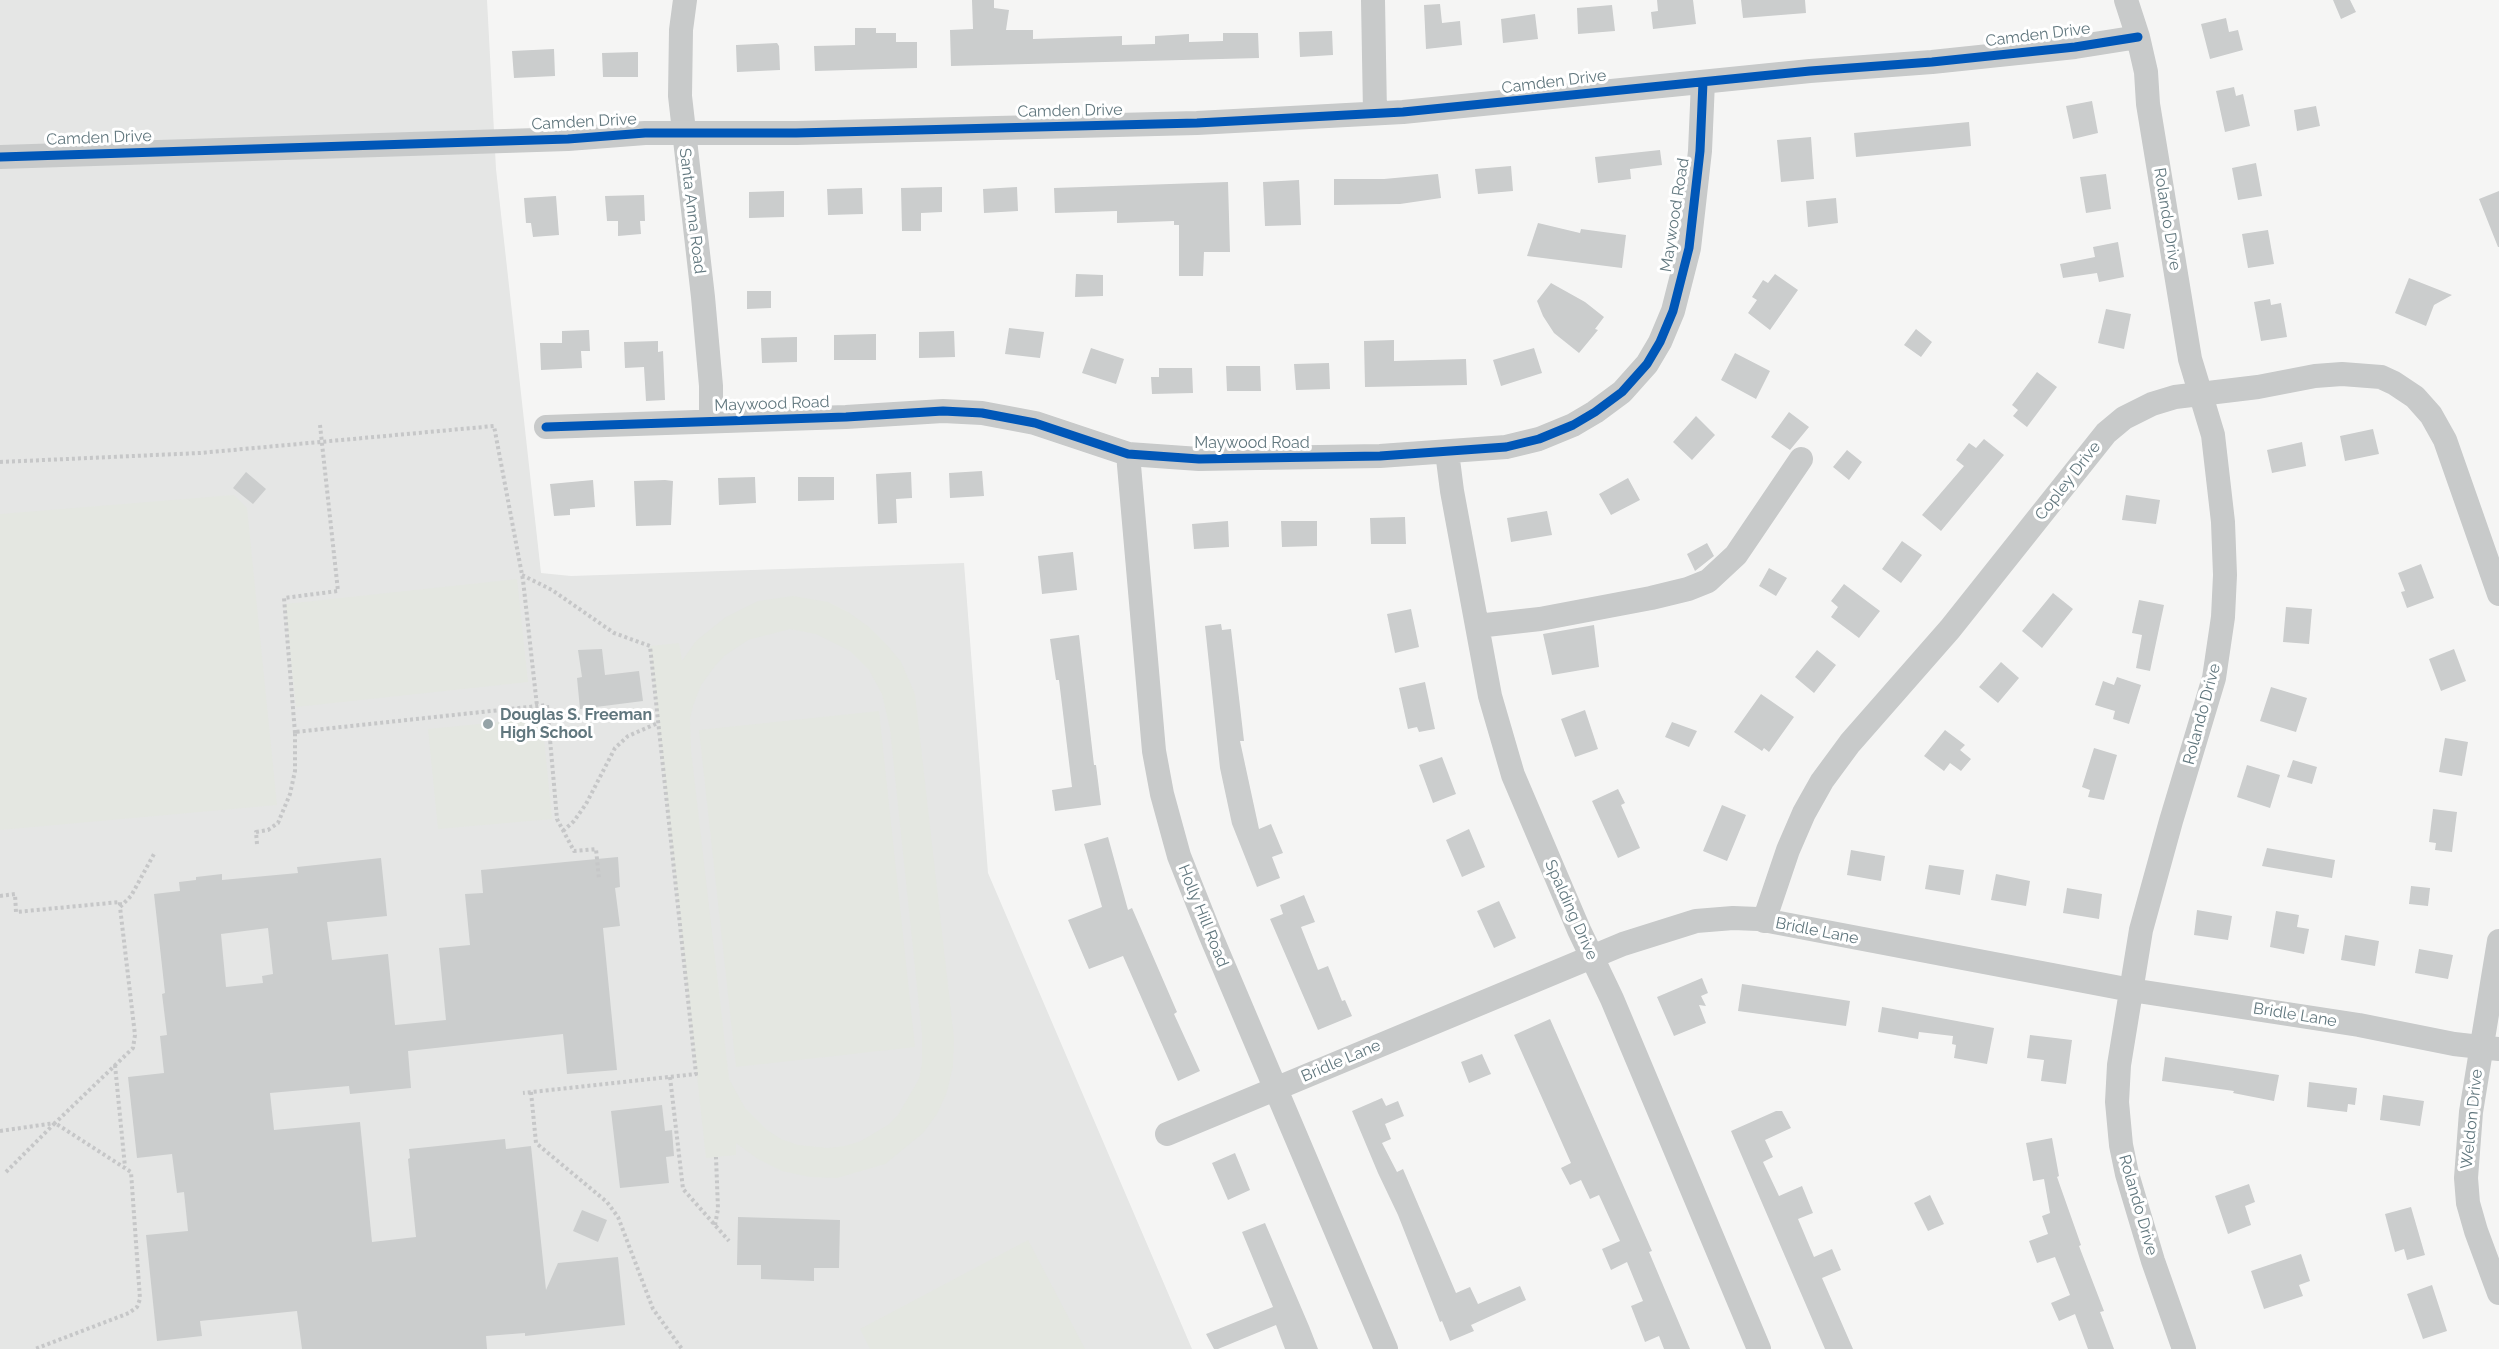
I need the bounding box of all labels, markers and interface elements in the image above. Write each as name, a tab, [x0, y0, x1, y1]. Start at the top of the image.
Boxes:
street label: Camden Drive	[1985, 19, 2091, 51]
street label: Camden Drive	[1501, 66, 1607, 98]
street label: Camden Drive	[1017, 100, 1123, 122]
street label: Camden Drive	[531, 110, 637, 134]
street label: Camden Drive	[46, 127, 152, 149]
street label: Santa Anna Road	[675, 147, 709, 275]
street label: Maywood Road	[1657, 157, 1693, 273]
street label: Rolando Drive	[2149, 166, 2185, 272]
street label: Maywood Road	[714, 392, 830, 416]
street label: Maywood Road	[1194, 433, 1310, 453]
street label: Copley Drive	[2031, 438, 2105, 524]
street label: Rolando Drive	[2179, 661, 2225, 767]
place label: Douglas S. Freeman High School	[500, 705, 652, 743]
marker: Douglas S. Freeman High School	[481, 717, 495, 731]
street label: Spalding Drive	[1540, 857, 1602, 963]
street label: Holly Hill Road	[1174, 862, 1232, 970]
street label: Bridle Lane	[1774, 914, 1860, 948]
street label: Bridle Lane	[2252, 999, 2338, 1031]
street label: Bridle Lane	[1298, 1036, 1384, 1086]
street label: Weldon Drive	[2457, 1068, 2487, 1170]
street label: Rolando Drive	[2114, 1152, 2162, 1258]

